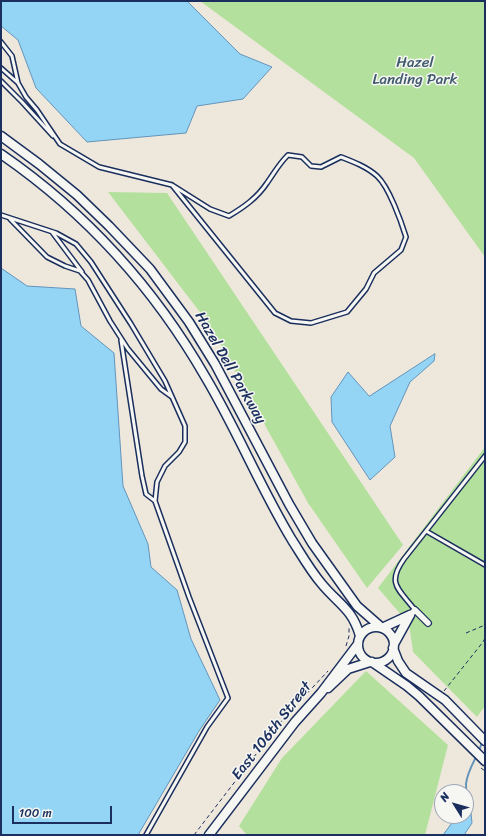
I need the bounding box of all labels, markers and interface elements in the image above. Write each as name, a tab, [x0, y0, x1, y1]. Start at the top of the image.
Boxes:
park label: Hazel Landing Park	[373, 54, 457, 89]
street label: Hazel Dell Parkway	[191, 309, 269, 427]
street label: East 106th Street	[228, 678, 316, 784]
north arrow	[434, 784, 474, 824]
text: N	[435, 788, 455, 806]
scale bar	[14, 798, 114, 824]
text: 100 m	[19, 802, 52, 824]

